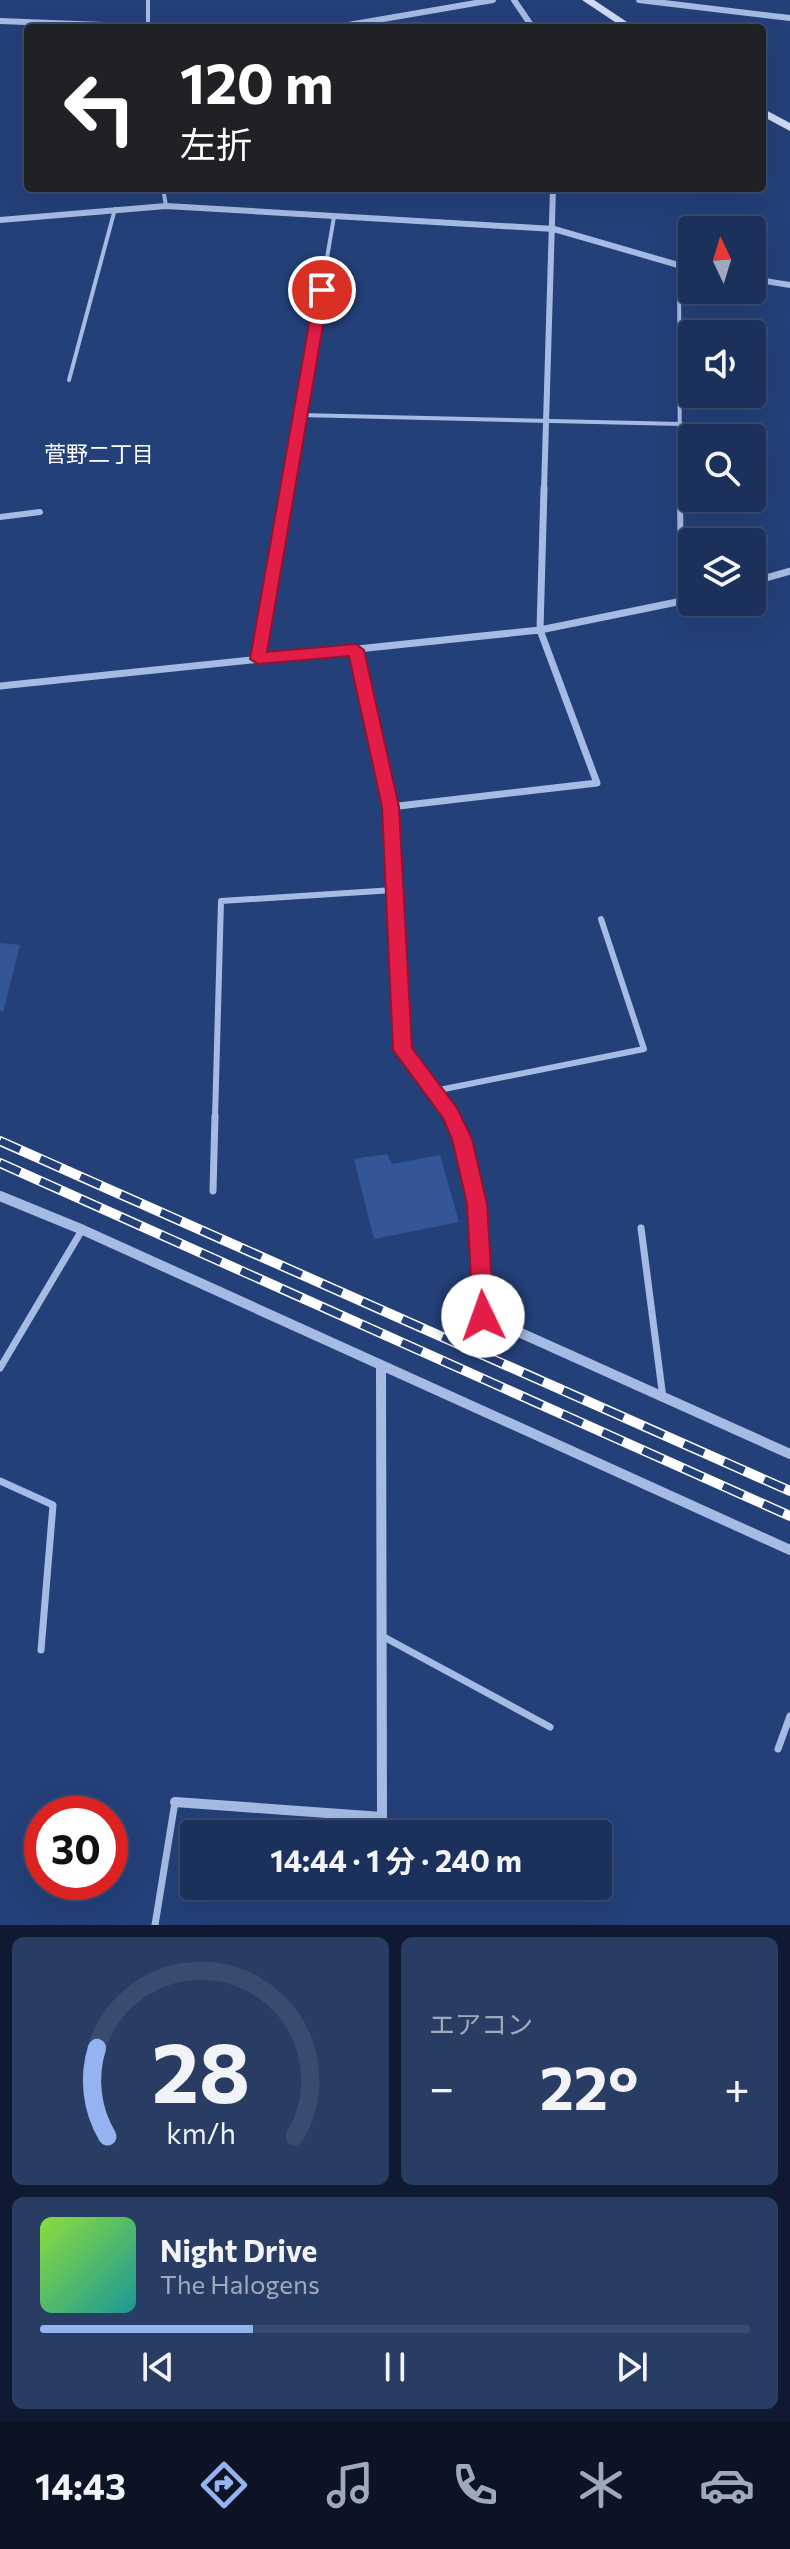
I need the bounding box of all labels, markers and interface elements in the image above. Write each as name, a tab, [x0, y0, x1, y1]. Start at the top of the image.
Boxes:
text: 120 m	[180, 47, 334, 116]
icon: left	[48, 56, 152, 160]
text: 左折	[180, 121, 252, 165]
north arrow	[678, 216, 766, 304]
map controls	[678, 216, 766, 616]
pin	[288, 256, 356, 324]
icon: arrive	[300, 268, 344, 312]
button: sound	[678, 320, 766, 408]
button: search	[678, 424, 766, 512]
district label: 菅野二丁目	[44, 440, 154, 467]
button: layers	[678, 528, 766, 616]
position arrow	[441, 1274, 525, 1358]
speed limit sign: 30	[24, 1796, 128, 1900]
text: 14:44 · 1 分 · 240 m	[270, 1841, 522, 1878]
text: エアコン	[429, 2008, 533, 2039]
text: 28	[151, 2018, 250, 2120]
text: 22°	[540, 2049, 638, 2122]
text: −	[429, 2059, 454, 2113]
text: +	[724, 2059, 750, 2113]
text: km/h	[166, 2115, 235, 2150]
text: Night Drive	[160, 2231, 317, 2268]
text: The Halogens	[160, 2268, 320, 2299]
icon: previous	[136, 2345, 180, 2389]
icon: pause	[373, 2345, 417, 2389]
icon: next	[610, 2345, 654, 2389]
icon: directions	[196, 2457, 252, 2513]
icon: music	[322, 2457, 378, 2513]
icon: phone	[447, 2457, 503, 2513]
icon: climate	[573, 2457, 629, 2513]
icon: car	[699, 2457, 755, 2513]
text: 14:43	[35, 2463, 126, 2507]

